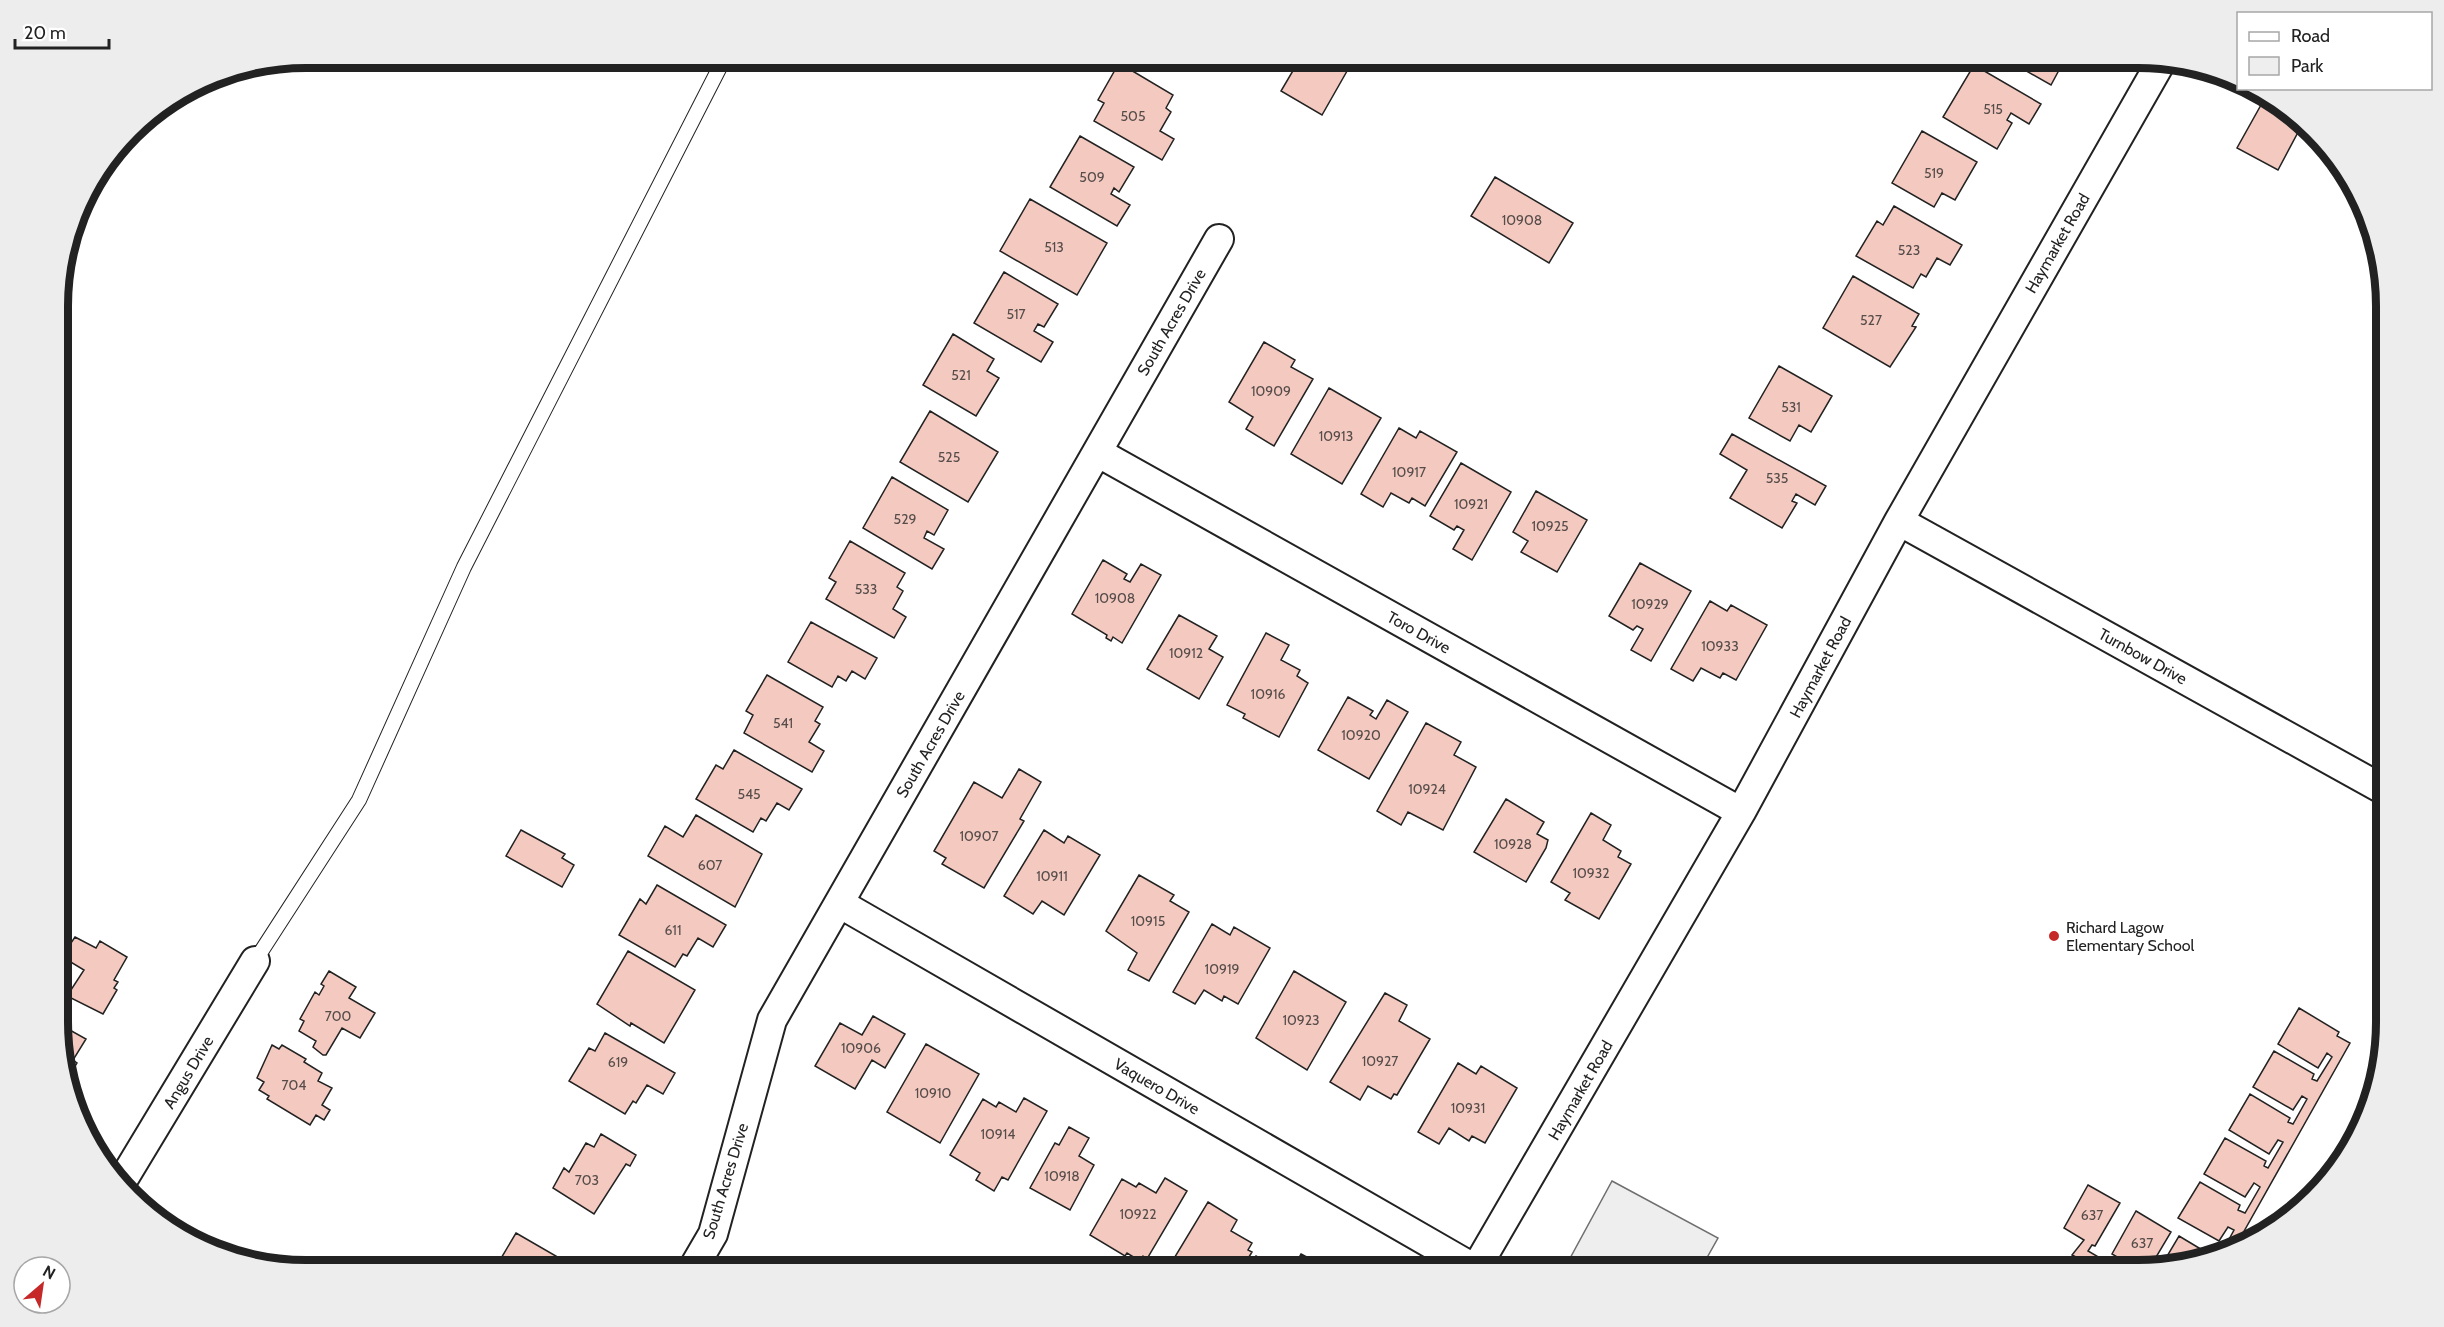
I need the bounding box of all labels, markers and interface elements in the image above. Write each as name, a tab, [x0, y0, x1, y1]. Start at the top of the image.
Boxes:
scale bar	[15, 12, 110, 50]
legend	[2237, 12, 2432, 90]
text: 20 m	[24, 22, 66, 44]
text: Road	[2291, 25, 2330, 47]
text: Park	[2291, 55, 2324, 77]
house number: 515	[1983, 100, 2003, 118]
house number: 505	[1121, 107, 1145, 125]
house number: 519	[1924, 164, 1944, 182]
house number: 509	[1079, 168, 1105, 186]
street label: Haymarket Road	[2021, 190, 2094, 297]
house number: 10908	[1502, 211, 1542, 229]
house number: 513	[1044, 238, 1064, 256]
house number: 523	[1898, 241, 1920, 259]
street label: South Acres Drive	[1133, 265, 1210, 379]
house number: 517	[1006, 305, 1026, 323]
house number: 527	[1860, 311, 1882, 329]
house number: 521	[951, 366, 971, 384]
house number: 10909	[1251, 382, 1291, 400]
house number: 531	[1781, 398, 1801, 416]
house number: 10913	[1319, 427, 1353, 445]
house number: 525	[938, 448, 960, 466]
house number: 10917	[1392, 463, 1426, 481]
house number: 535	[1766, 469, 1788, 487]
house number: 10921	[1454, 495, 1488, 513]
house number: 529	[894, 510, 916, 528]
house number: 10925	[1531, 517, 1569, 535]
house number: 533	[855, 580, 877, 598]
house number: 10908	[1095, 589, 1135, 607]
house number: 10929	[1631, 595, 1669, 613]
street label: Toro Drive	[1384, 607, 1454, 658]
street label: Haymarket Road	[1786, 613, 1855, 721]
street label: Turnbow Drive	[2095, 624, 2190, 689]
house number: 10933	[1701, 637, 1739, 655]
house number: 10912	[1169, 644, 1203, 662]
house number: 10916	[1251, 685, 1285, 703]
street label: South Acres Drive	[892, 687, 969, 801]
house number: 541	[773, 714, 793, 732]
house number: 10920	[1341, 726, 1381, 744]
house number: 10924	[1408, 780, 1446, 798]
house number: 545	[737, 785, 761, 803]
house number: 10907	[960, 827, 998, 845]
house number: 10928	[1494, 835, 1532, 853]
house number: 607	[698, 856, 722, 874]
house number: 10932	[1572, 864, 1610, 882]
house number: 10911	[1036, 867, 1068, 885]
house number: 10915	[1131, 912, 1165, 930]
place label: Richard Lagow Elementary School	[2066, 918, 2194, 955]
house number: 611	[665, 921, 681, 939]
marker: Richard Lagow Elementary School	[2047, 929, 2061, 943]
house number: 10919	[1205, 960, 1239, 978]
house number: 700	[325, 1007, 351, 1025]
house number: 10923	[1282, 1011, 1320, 1029]
street label: Angus Drive	[159, 1033, 217, 1112]
street label: Haymarket Road	[1544, 1037, 1617, 1144]
house number: 10906	[841, 1039, 881, 1057]
house number: 10927	[1362, 1052, 1398, 1070]
house number: 619	[608, 1053, 628, 1071]
street label: Vaquero Drive	[1111, 1054, 1203, 1119]
house number: 704	[282, 1076, 306, 1094]
house number: 10910	[915, 1084, 952, 1102]
house number: 10931	[1451, 1099, 1485, 1117]
street label: South Acres Drive	[699, 1121, 752, 1241]
house number: 10914	[981, 1125, 1015, 1143]
house number: 10918	[1044, 1167, 1080, 1185]
house number: 703	[575, 1171, 599, 1189]
house number: 10922	[1120, 1205, 1156, 1223]
house number: 637	[2081, 1206, 2103, 1224]
house number: 637	[2131, 1234, 2153, 1252]
north arrow	[12, 1255, 72, 1315]
text: N	[39, 1261, 59, 1283]

